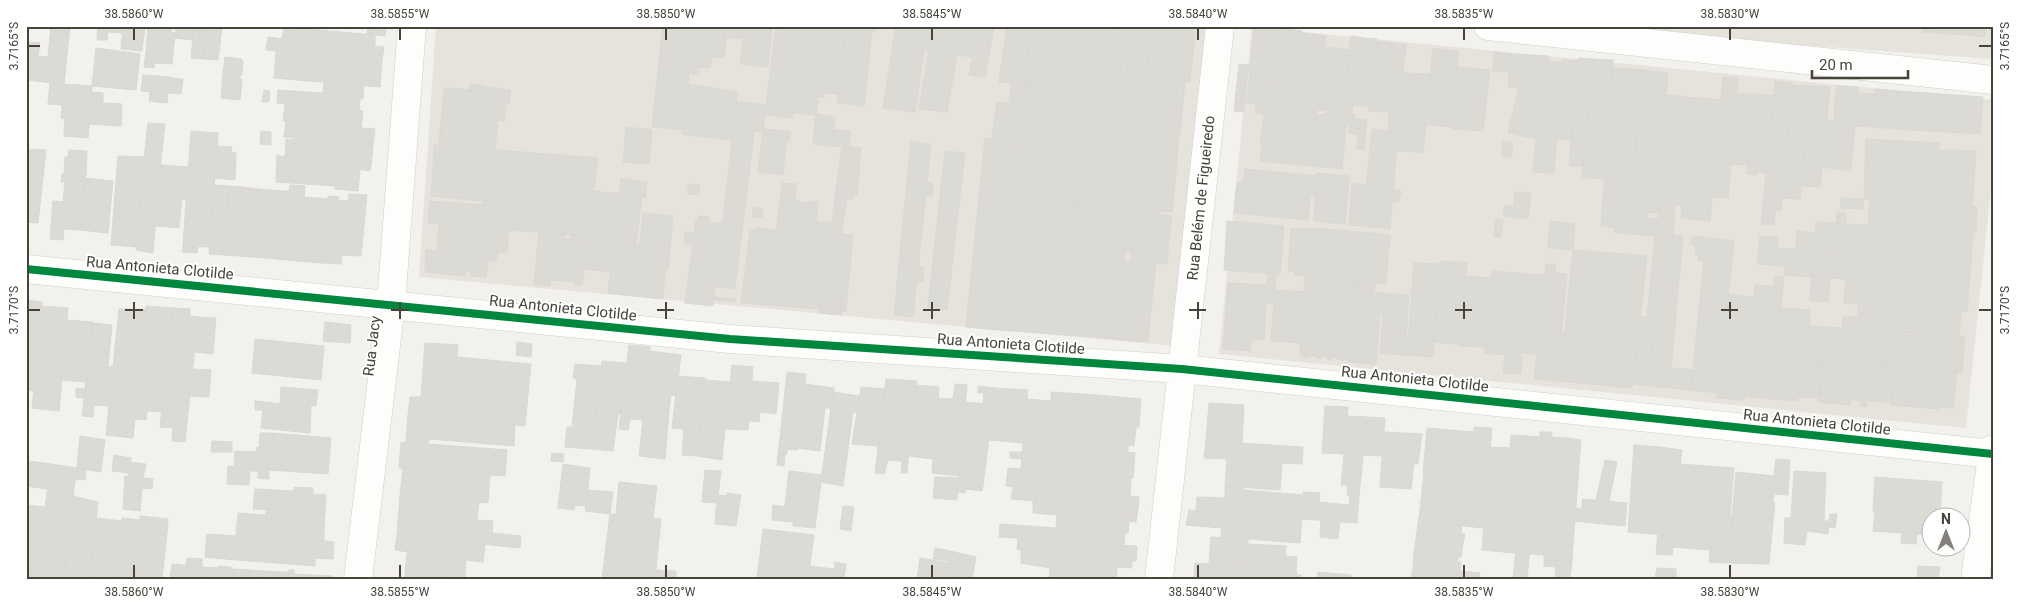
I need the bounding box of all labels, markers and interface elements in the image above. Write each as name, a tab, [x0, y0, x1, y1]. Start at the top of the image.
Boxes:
text: 38.5860°W	[105, 7, 164, 21]
text: 38.5855°W	[371, 7, 430, 21]
text: 38.5850°W	[637, 7, 696, 21]
text: 38.5845°W	[903, 7, 962, 21]
text: 38.5840°W	[1169, 7, 1228, 21]
text: 38.5835°W	[1435, 7, 1494, 21]
text: 38.5830°W	[1701, 7, 1760, 21]
text: 3.7165°S	[7, 22, 21, 70]
text: 3.7165°S	[1998, 22, 2012, 70]
scale bar	[1812, 48, 1908, 80]
text: 20 m	[1819, 56, 1853, 74]
street label: Rua Belém de Figueiredo	[1183, 115, 1219, 281]
street label: Rua Antonieta Clotilde	[85, 253, 235, 283]
text: 3.7170°S	[7, 286, 21, 334]
text: 3.7170°S	[1998, 286, 2012, 334]
street label: Rua Antonieta Clotilde	[488, 291, 638, 325]
street label: Rua Jacy	[359, 315, 385, 377]
street label: Rua Antonieta Clotilde	[937, 330, 1086, 358]
street label: Rua Antonieta Clotilde	[1340, 362, 1490, 396]
street label: Rua Antonieta Clotilde	[1742, 405, 1892, 439]
north arrow	[1922, 508, 1972, 558]
text: N	[1941, 511, 1951, 527]
text: 38.5860°W	[105, 585, 164, 599]
text: 38.5855°W	[371, 585, 430, 599]
text: 38.5850°W	[637, 585, 696, 599]
text: 38.5845°W	[903, 585, 962, 599]
text: 38.5840°W	[1169, 585, 1228, 599]
text: 38.5835°W	[1435, 585, 1494, 599]
text: 38.5830°W	[1701, 585, 1760, 599]

